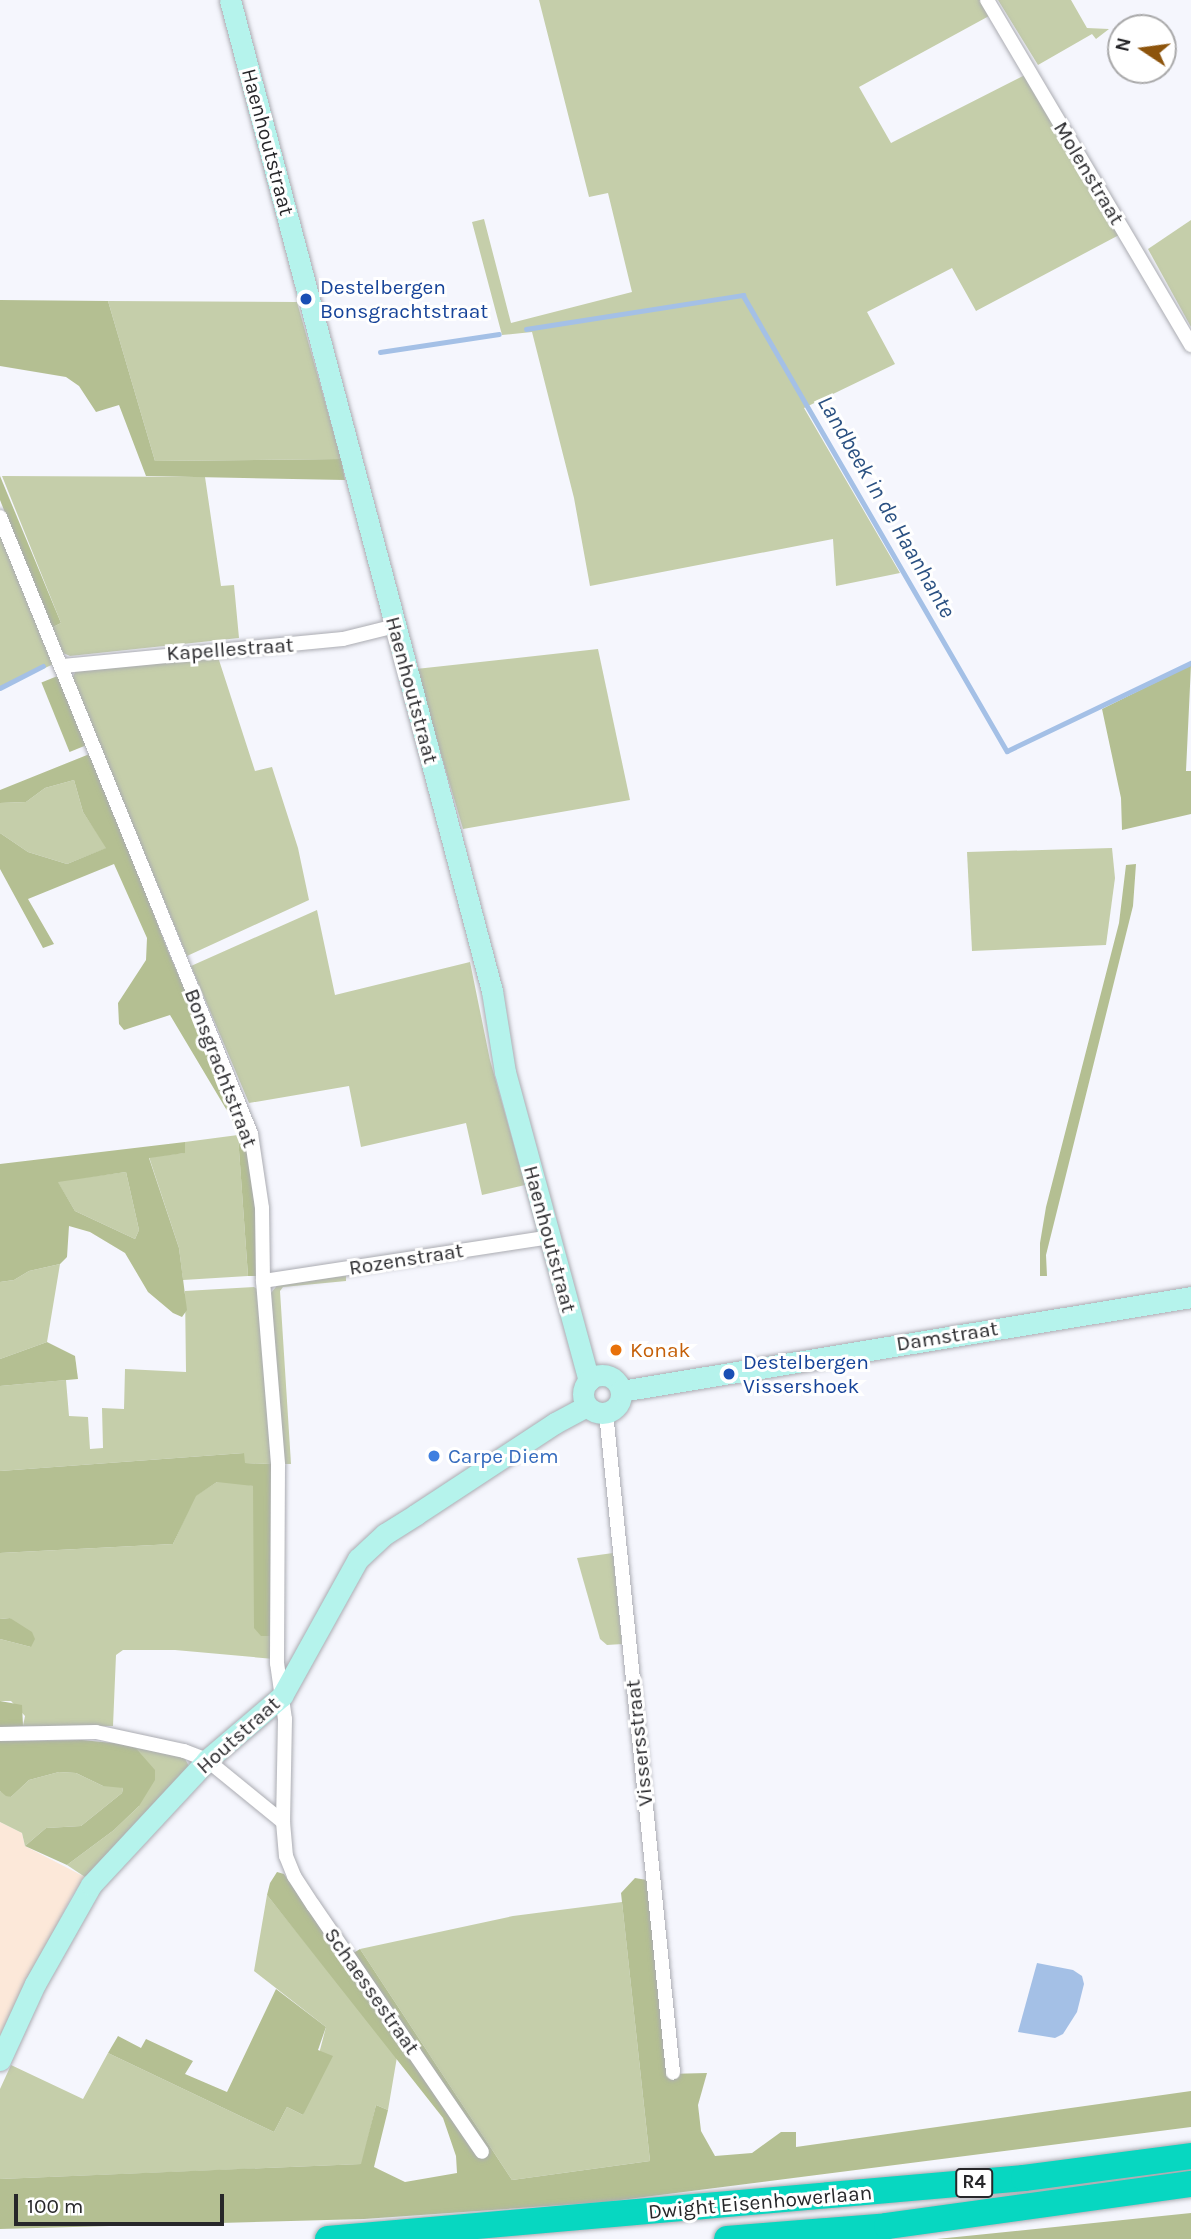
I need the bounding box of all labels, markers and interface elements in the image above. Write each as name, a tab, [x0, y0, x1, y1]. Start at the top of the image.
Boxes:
north arrow	[1107, 14, 1177, 84]
text: N	[1111, 36, 1136, 54]
street label: Haenhoutstraat	[236, 66, 300, 218]
street label: Molenstraat	[1048, 117, 1130, 229]
place label: Destelbergen Bonsgrachtstraat	[320, 274, 488, 324]
marker: Destelbergen Bonsgrachtstraat	[298, 291, 314, 307]
water label: Landbeek in de Haanhante	[811, 391, 961, 623]
street label: Haenhoutstraat	[380, 614, 444, 766]
street label: Kapellestraat	[166, 632, 294, 666]
street label: Bonsgrachtstraat	[179, 985, 263, 1151]
street label: Haenhoutstraat	[518, 1163, 582, 1315]
street label: Rozenstraat	[347, 1238, 465, 1280]
street label: Damstraat	[894, 1316, 1000, 1356]
place label: Konak	[630, 1337, 690, 1363]
marker: Konak	[608, 1342, 624, 1358]
place label: Destelbergen Vissershoek	[743, 1349, 869, 1399]
marker: Destelbergen Vissershoek	[721, 1366, 737, 1382]
place label: Carpe Diem	[448, 1443, 559, 1469]
marker: Carpe Diem	[426, 1448, 442, 1464]
street label: Vissersstraat	[620, 1678, 658, 1808]
street label: Houtstraat	[191, 1691, 285, 1779]
street label: Schaessestraat	[319, 1923, 425, 2059]
road number: R4	[955, 2168, 993, 2198]
scale bar	[18, 2180, 228, 2224]
street label: Dwight Eisenhowerlaan	[647, 2180, 873, 2224]
text: 100 m	[27, 2194, 84, 2218]

